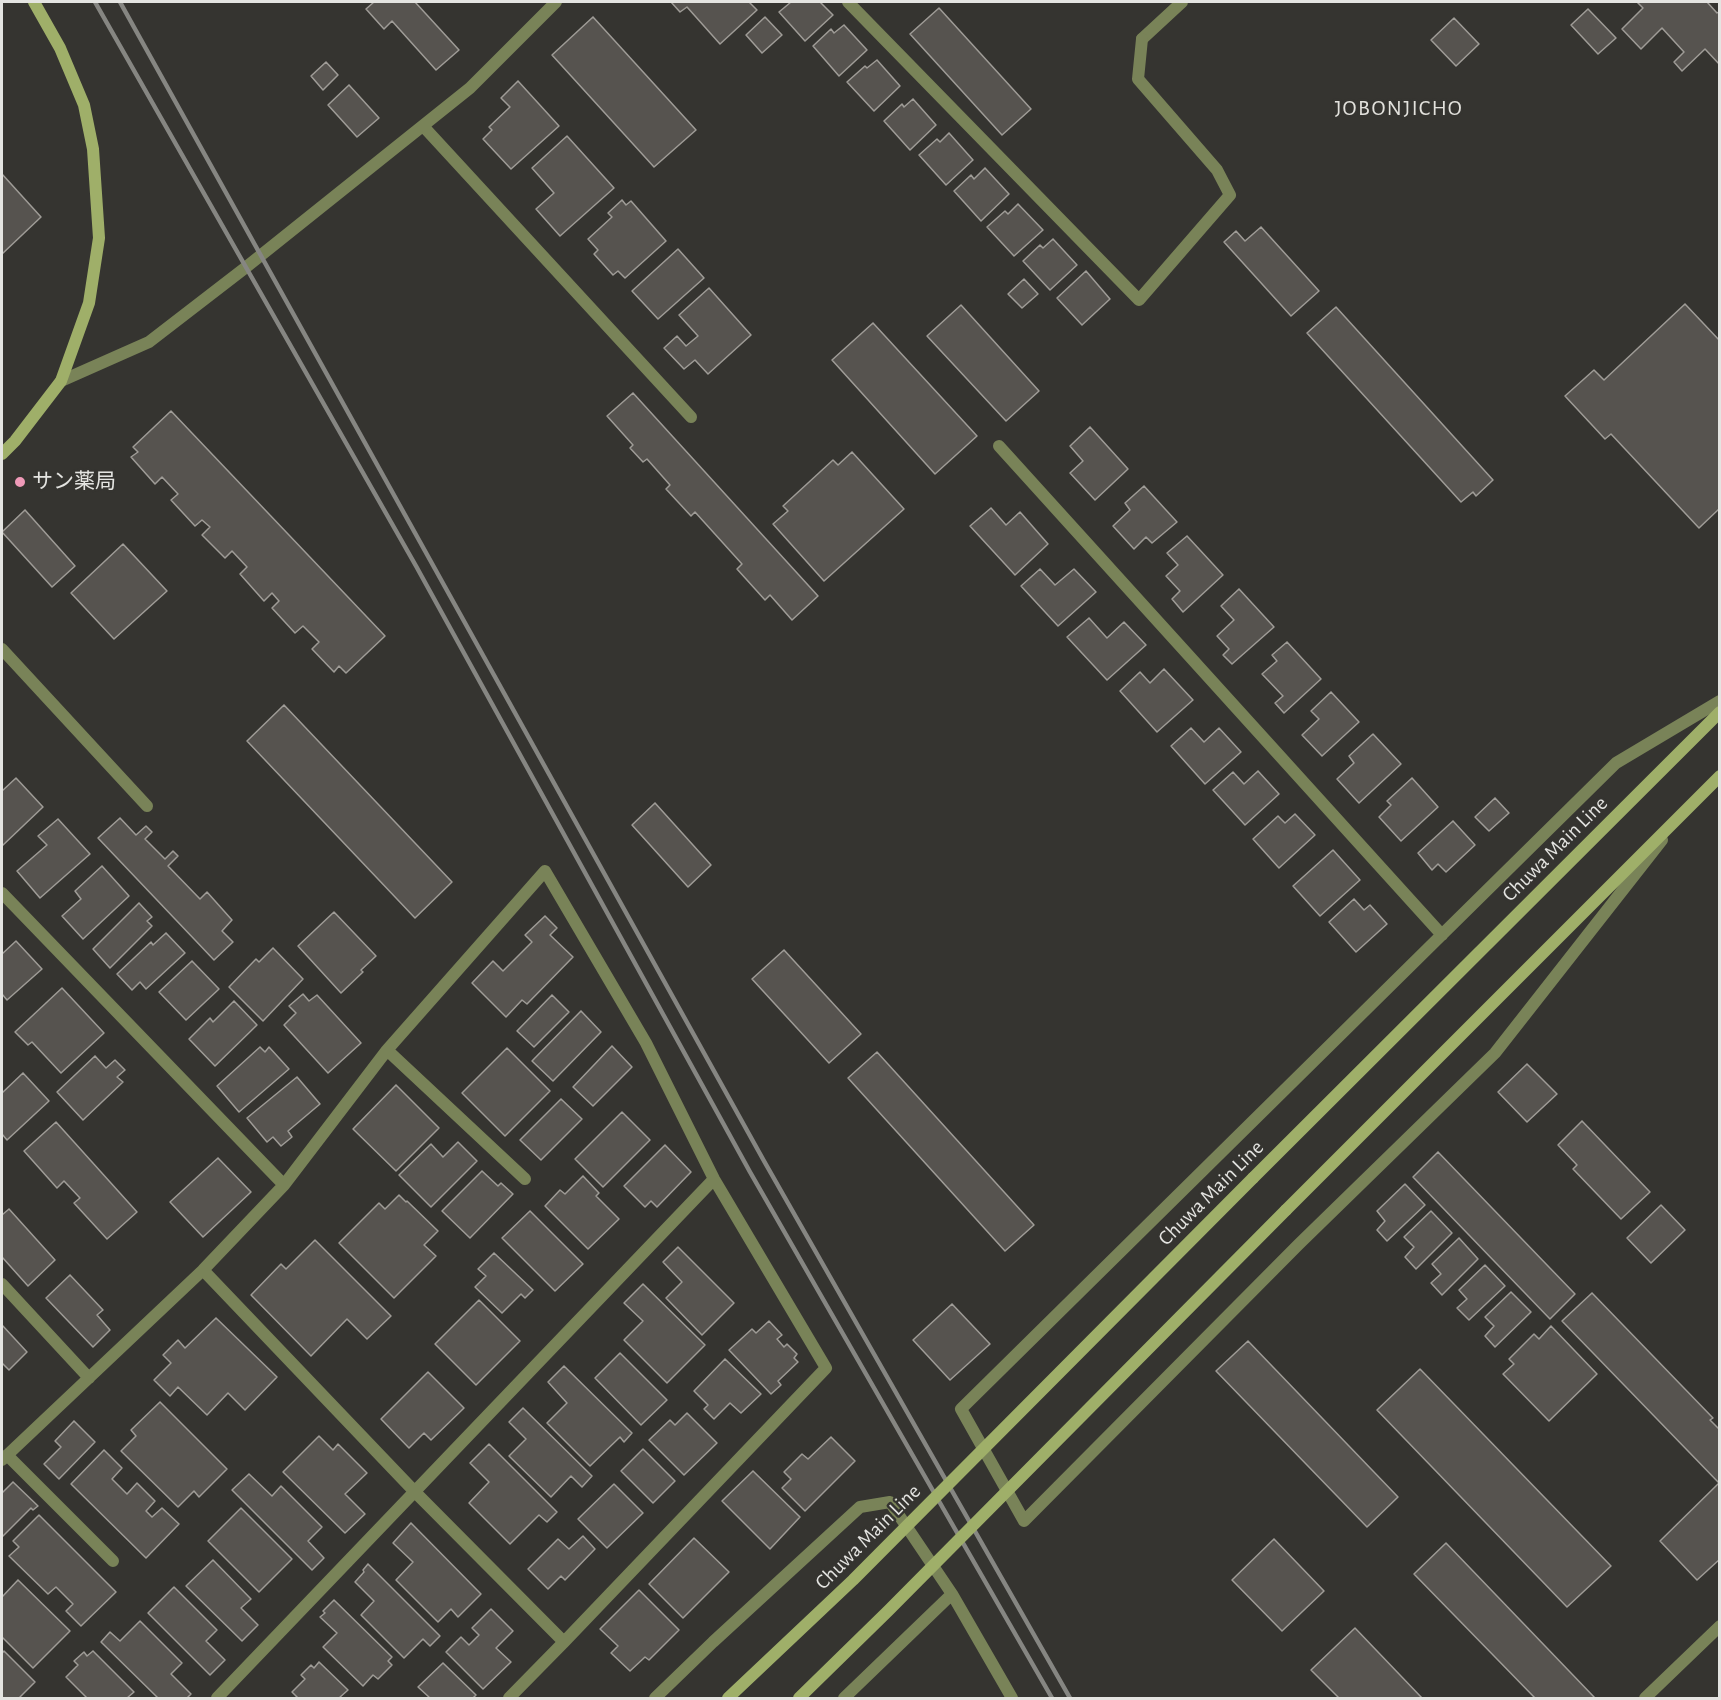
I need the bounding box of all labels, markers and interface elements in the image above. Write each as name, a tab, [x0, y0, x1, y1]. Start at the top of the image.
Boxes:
district label: JOBONJICHO	[1335, 95, 1463, 121]
place label: サン薬局	[32, 469, 116, 495]
marker: サン薬局	[13, 475, 27, 489]
street label: Chuwa Main Line	[1497, 791, 1613, 907]
street label: Chuwa Main Line	[1153, 1135, 1269, 1251]
street label: Chuwa Main Line	[810, 1479, 926, 1595]

